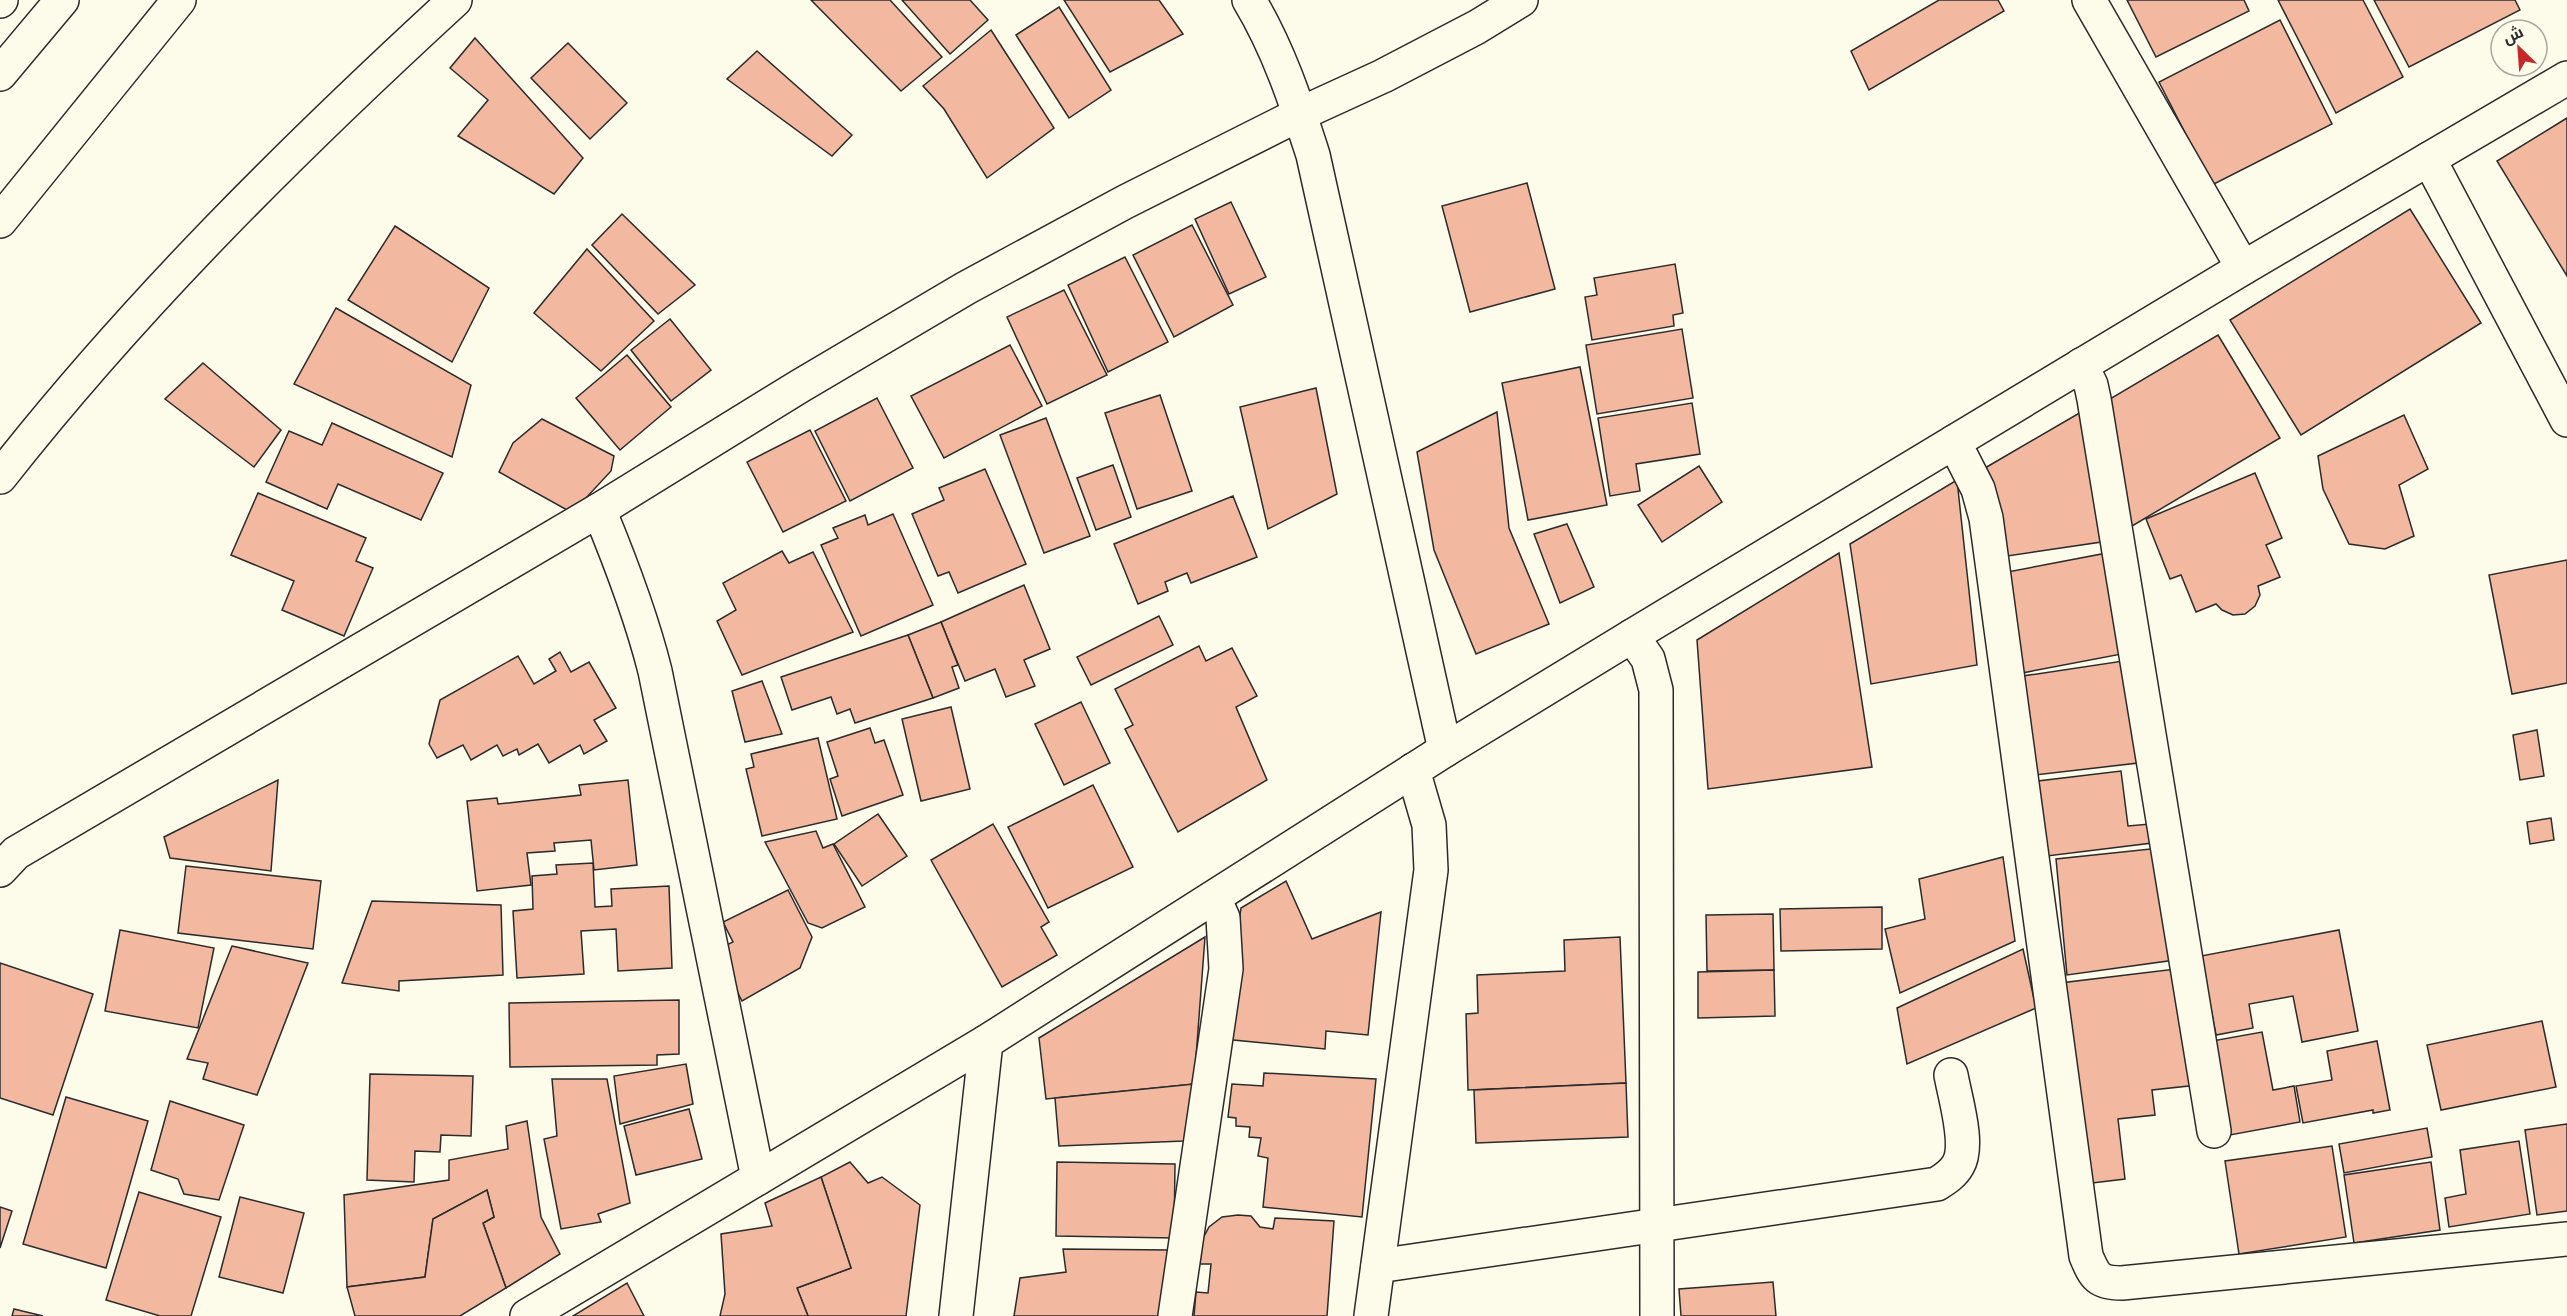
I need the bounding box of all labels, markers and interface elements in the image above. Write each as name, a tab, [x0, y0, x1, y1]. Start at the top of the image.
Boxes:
north arrow	[2489, 18, 2549, 78]
text: ش	[2500, 23, 2526, 48]

